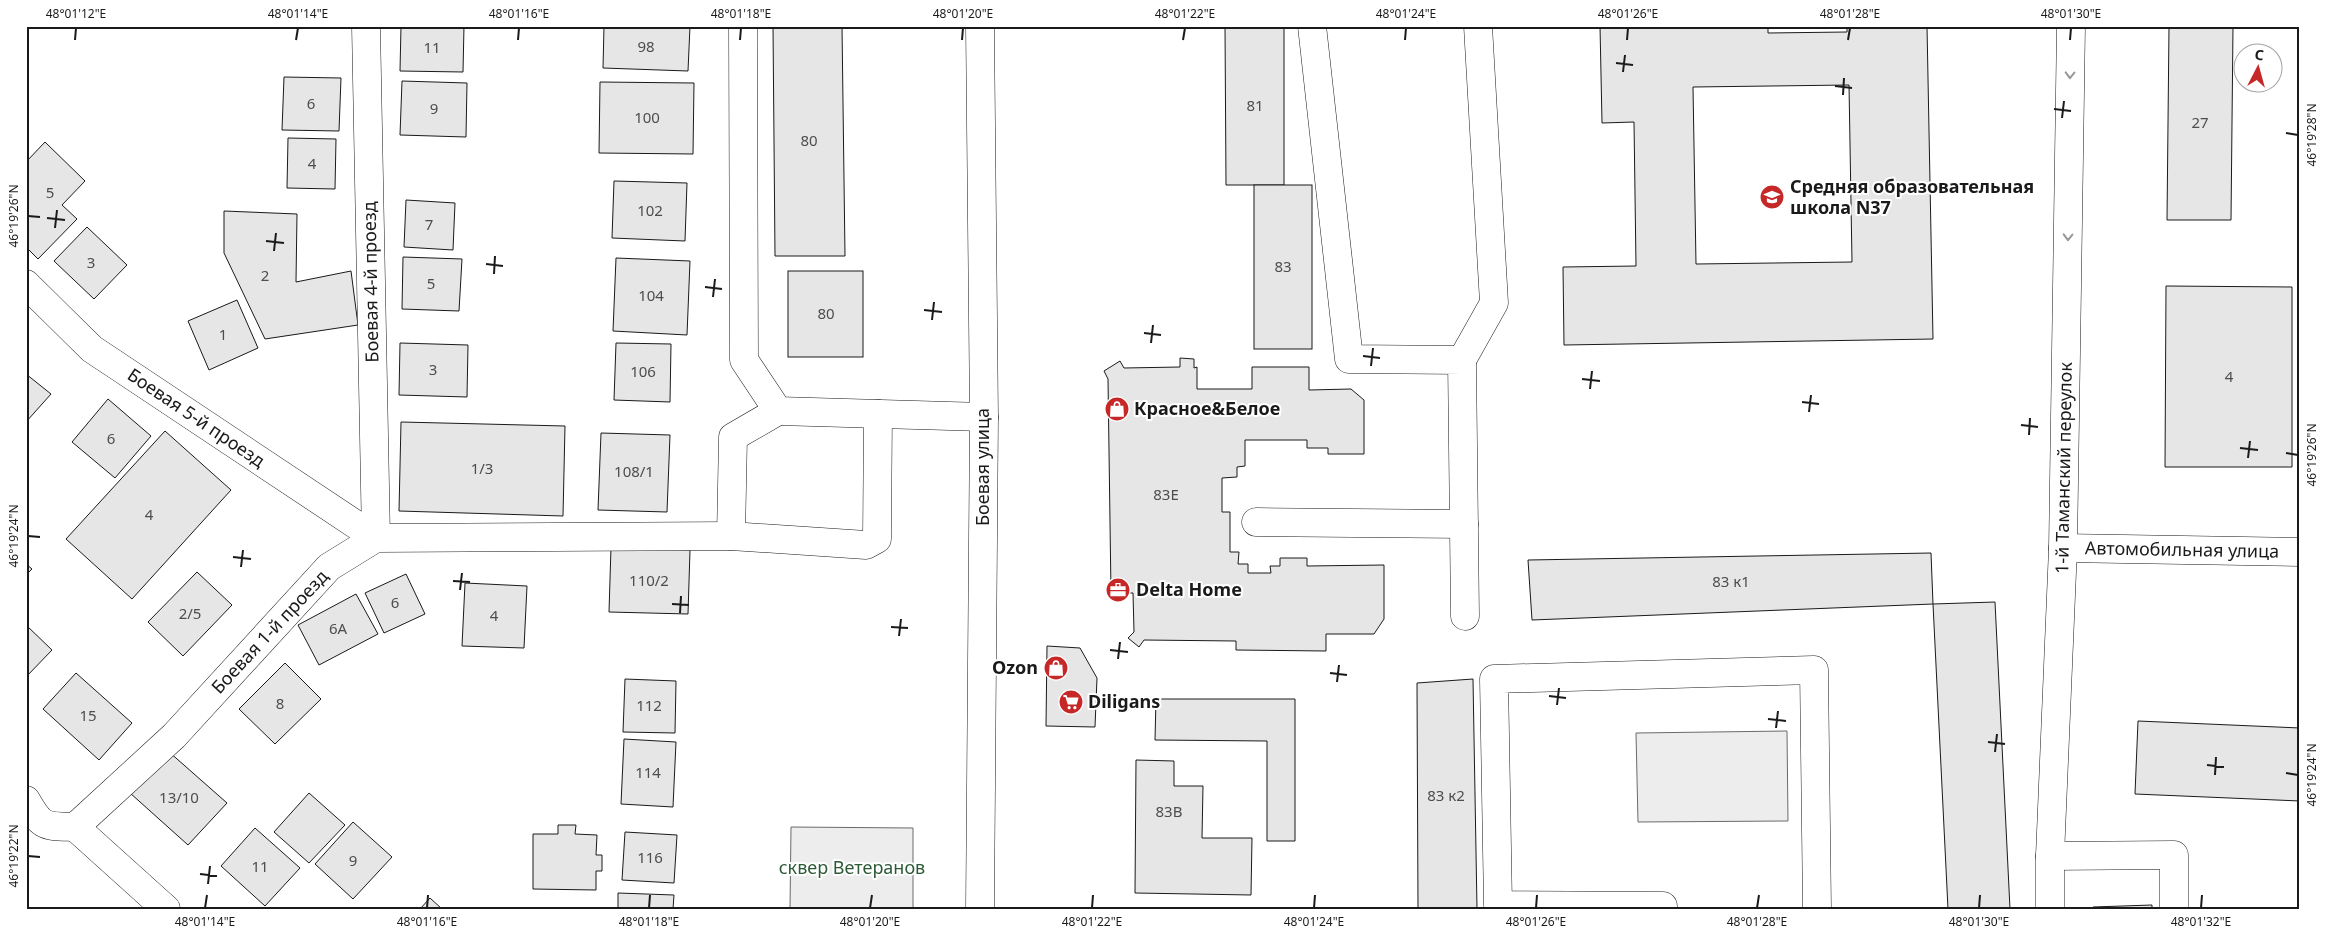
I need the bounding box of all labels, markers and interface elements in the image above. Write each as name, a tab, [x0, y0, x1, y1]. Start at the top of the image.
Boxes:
text: 48°01'12"E	[46, 5, 106, 22]
text: 48°01'14"E	[268, 5, 328, 22]
text: 48°01'16"E	[489, 5, 549, 22]
text: 48°01'18"E	[711, 5, 771, 22]
text: 48°01'20"E	[933, 5, 993, 22]
text: 48°01'22"E	[1155, 5, 1215, 22]
text: 48°01'24"E	[1376, 5, 1436, 22]
text: 48°01'26"E	[1598, 5, 1658, 22]
text: 48°01'28"E	[1820, 5, 1880, 22]
text: 48°01'30"E	[2041, 5, 2101, 22]
house number: 98	[637, 36, 655, 56]
house number: 11	[423, 37, 441, 57]
north arrow	[2234, 42, 2284, 92]
text: С	[2254, 45, 2265, 64]
one-way arrow	[2065, 72, 2075, 79]
house number: 6	[307, 93, 315, 113]
house number: 81	[1246, 95, 1264, 115]
house number: 9	[430, 98, 438, 118]
text: 46°19'28"N	[2303, 103, 2320, 167]
house number: 100	[634, 107, 660, 127]
house number: 27	[2191, 112, 2209, 132]
house number: 80	[800, 130, 818, 150]
house number: 4	[308, 153, 317, 173]
place label: Средняя образовательная школа N37	[1790, 174, 2034, 219]
house number: 5	[46, 182, 54, 202]
text: 46°19'26"N	[5, 184, 22, 248]
school or university icon: Средняя образовательная школа N37	[1759, 184, 1785, 210]
house number: 102	[637, 200, 663, 220]
street label: Боевая 4-й проезд	[357, 201, 383, 363]
house number: 7	[425, 214, 433, 234]
one-way arrow	[2063, 234, 2073, 242]
house number: 3	[87, 252, 95, 272]
house number: 83	[1274, 256, 1292, 276]
house number: 2	[261, 265, 269, 285]
house number: 5	[427, 273, 435, 293]
house number: 104	[638, 285, 664, 305]
house number: 80	[817, 303, 835, 323]
house number: 1	[219, 324, 227, 344]
house number: 3	[429, 359, 437, 379]
house number: 106	[630, 361, 656, 381]
street label: 1-й Таманский переулок	[2049, 361, 2077, 574]
street label: Боевая 5-й проезд	[123, 362, 270, 472]
house number: 4	[2225, 366, 2234, 386]
shop icon: Красное&Белое	[1104, 396, 1130, 422]
place label: Красное&Белое	[1134, 396, 1280, 420]
street label: Боевая улица	[970, 408, 994, 526]
text: 46°19'26"N	[2303, 423, 2320, 487]
house number: 6	[107, 428, 115, 448]
house number: 1/3	[471, 458, 493, 478]
house number: 108/1	[614, 461, 654, 481]
house number: 83Е	[1153, 484, 1179, 504]
text: 46°19'24"N	[5, 504, 22, 568]
house number: 4	[145, 504, 154, 524]
street label: Автомобильная улица	[2085, 535, 2279, 563]
street label: Боевая 1-й проезд	[206, 564, 333, 698]
house number: 110/2	[629, 570, 669, 590]
house number: 83 к1	[1712, 571, 1750, 591]
office icon: Delta Home	[1105, 577, 1131, 603]
place label: Delta Home	[1136, 577, 1242, 601]
house number: 6	[391, 592, 399, 612]
house number: 2/5	[179, 603, 201, 623]
house number: 4	[490, 605, 499, 625]
house number: 6А	[329, 618, 348, 638]
place label: Ozon	[992, 655, 1038, 679]
shop icon: Ozon	[1043, 655, 1069, 681]
supermarket icon: Diligans	[1058, 689, 1084, 715]
place label: Diligans	[1088, 689, 1160, 713]
house number: 8	[276, 693, 284, 713]
house number: 112	[636, 695, 662, 715]
house number: 15	[79, 705, 97, 725]
text: 46°19'24"N	[2303, 743, 2320, 807]
house number: 114	[635, 762, 661, 782]
house number: 83 к2	[1427, 785, 1465, 805]
house number: 13/10	[159, 787, 199, 807]
house number: 83В	[1156, 801, 1182, 821]
text: 46°19'22"N	[5, 824, 22, 888]
house number: 116	[637, 847, 663, 867]
house number: 9	[349, 850, 357, 870]
park label: сквер Ветеранов	[779, 855, 925, 879]
house number: 11	[251, 856, 269, 876]
text: 48°01'14"E	[175, 913, 235, 930]
text: 48°01'16"E	[397, 913, 457, 930]
text: 48°01'18"E	[619, 913, 679, 930]
text: 48°01'20"E	[840, 913, 900, 930]
text: 48°01'22"E	[1062, 913, 1122, 930]
text: 48°01'24"E	[1284, 913, 1344, 930]
text: 48°01'26"E	[1506, 913, 1566, 930]
text: 48°01'28"E	[1727, 913, 1787, 930]
text: 48°01'30"E	[1949, 913, 2009, 930]
text: 48°01'32"E	[2171, 913, 2231, 930]

